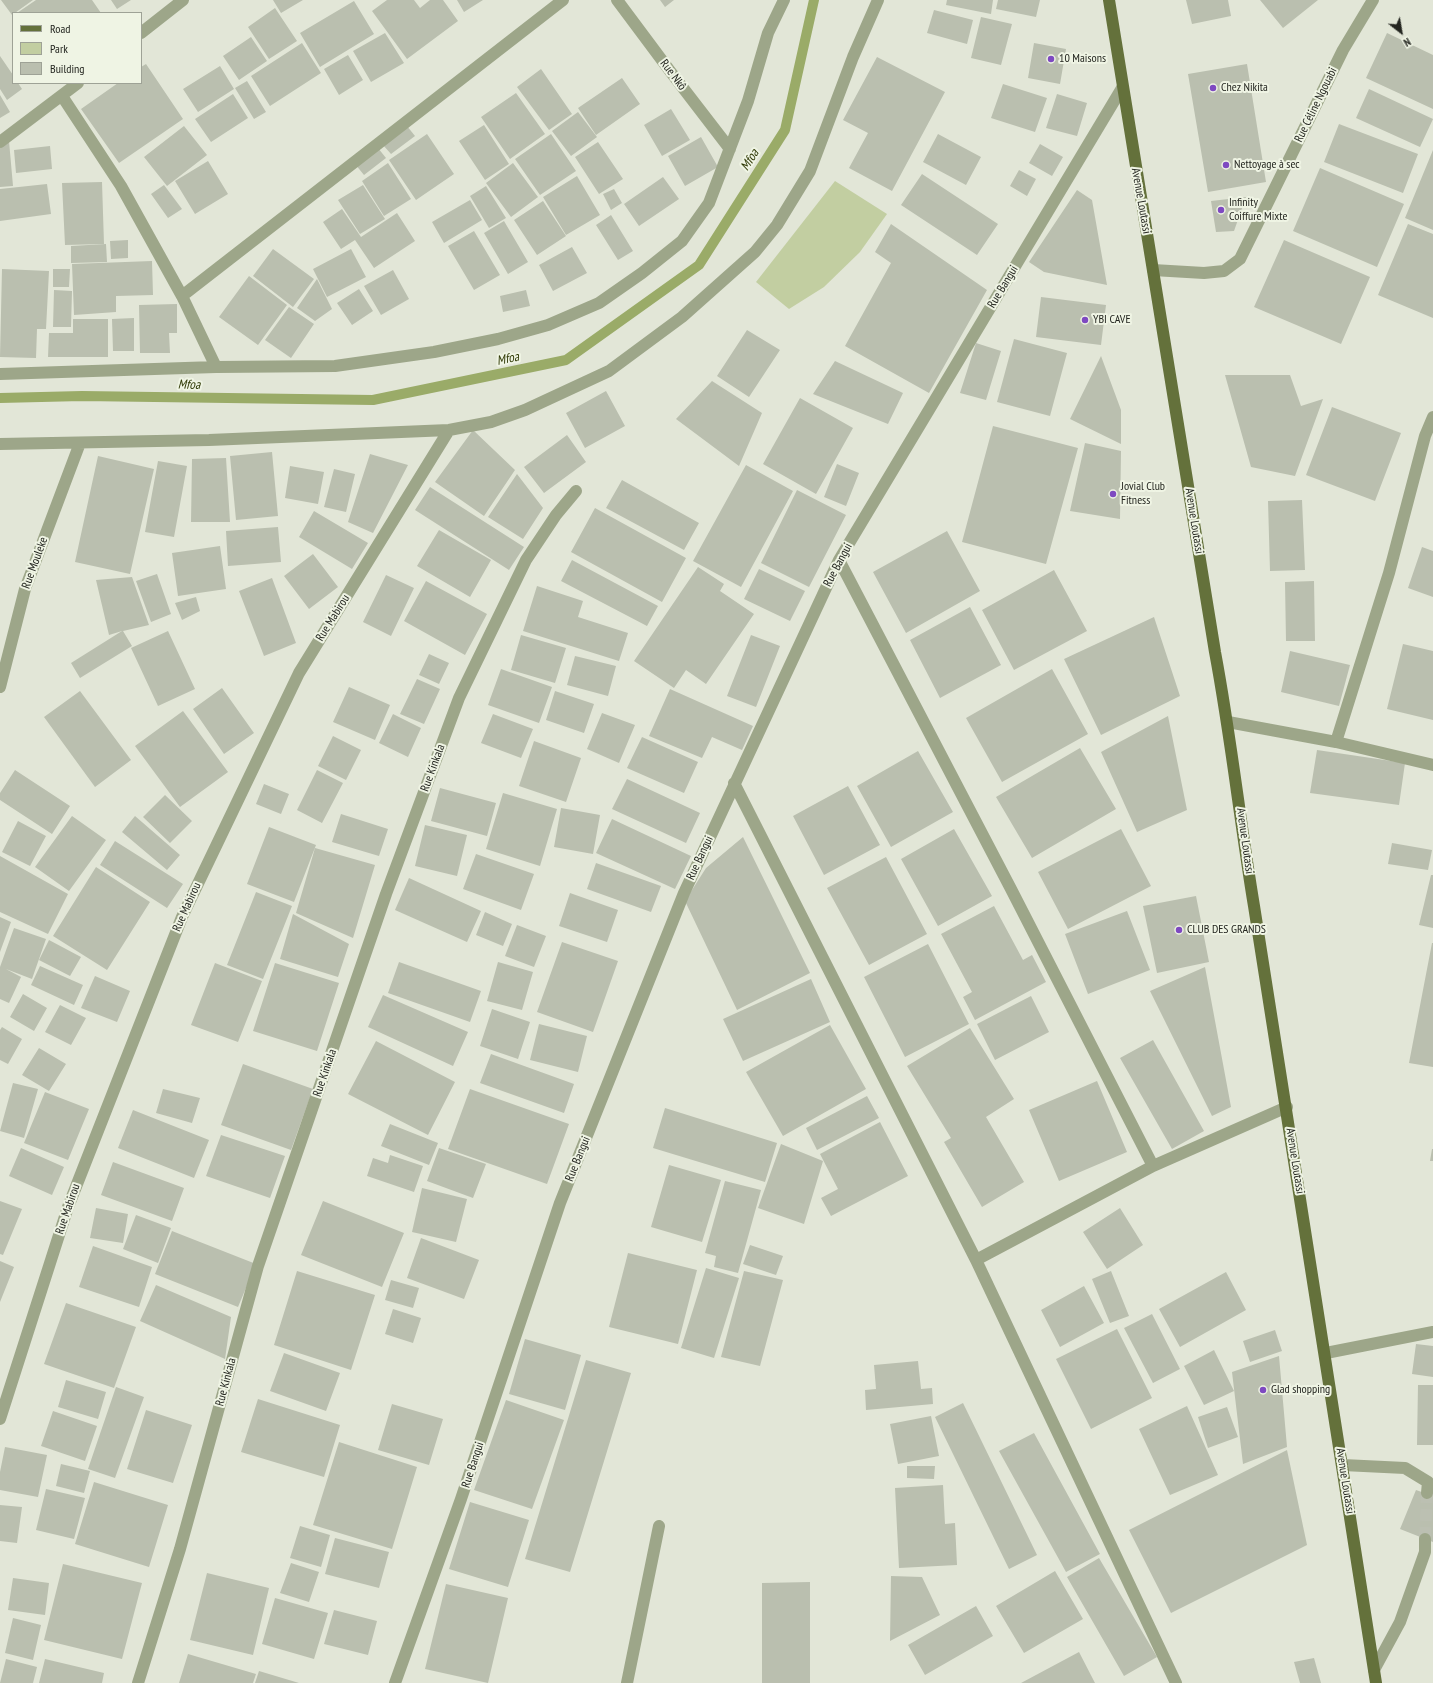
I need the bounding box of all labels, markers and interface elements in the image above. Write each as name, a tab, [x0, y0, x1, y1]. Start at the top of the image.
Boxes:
legend	[12, 12, 142, 84]
north arrow	[1381, 12, 1421, 52]
text: Road	[50, 21, 70, 36]
text: N	[1401, 35, 1413, 50]
text: Park	[50, 41, 68, 56]
place label: 10 Maisons	[1059, 52, 1106, 66]
marker: 10 Maisons	[1046, 54, 1056, 64]
street label: Rue Nkô	[657, 57, 689, 93]
text: Building	[50, 61, 85, 76]
street label: Rue Céline Ngouabi	[1292, 65, 1340, 145]
place label: Chez Nikita	[1221, 81, 1268, 95]
marker: Chez Nikita	[1208, 83, 1218, 93]
water label: Mfoa	[737, 146, 763, 174]
place label: Nettoyage à sec	[1234, 158, 1300, 172]
marker: Nettoyage à sec	[1221, 160, 1231, 170]
street label: Avenue Loutassi	[1128, 167, 1154, 235]
place label: Infinity Coiffure Mixte	[1229, 196, 1287, 224]
marker: Infinity Coiffure Mixte	[1216, 205, 1226, 215]
street label: Rue Bangui	[985, 263, 1021, 311]
place label: YBI CAVE	[1093, 313, 1131, 327]
marker: YBI CAVE	[1080, 315, 1090, 325]
water label: Mfoa	[495, 349, 521, 369]
water label: Mfoa	[178, 377, 200, 393]
place label: Jovial Club Fitness	[1121, 480, 1165, 508]
street label: Avenue Loutassi	[1182, 487, 1206, 555]
marker: Jovial Club Fitness	[1108, 489, 1118, 499]
street label: Rue Mouleke	[19, 535, 51, 591]
street label: Rue Bangui	[821, 541, 855, 589]
street label: Rue Mabirou	[313, 592, 353, 644]
street label: Rue Kinkala	[418, 742, 448, 794]
street label: Avenue Loutassi	[1233, 807, 1257, 875]
street label: Rue Bangui	[684, 834, 716, 882]
street label: Rue Mabirou	[170, 880, 204, 934]
place label: CLUB DES GRANDS	[1187, 923, 1266, 937]
marker: CLUB DES GRANDS	[1174, 925, 1184, 935]
street label: Rue Kinkala	[310, 1047, 340, 1099]
street label: Avenue Loutassi	[1283, 1127, 1307, 1195]
street label: Rue Bangui	[562, 1134, 594, 1184]
street label: Rue Mabirou	[53, 1182, 83, 1236]
street label: Rue Kinkala	[213, 1356, 239, 1408]
place label: Glad shopping	[1271, 1383, 1330, 1397]
marker: Glad shopping	[1258, 1385, 1268, 1395]
street label: Rue Bangui	[459, 1440, 487, 1490]
street label: Avenue Loutassi	[1333, 1447, 1357, 1515]

